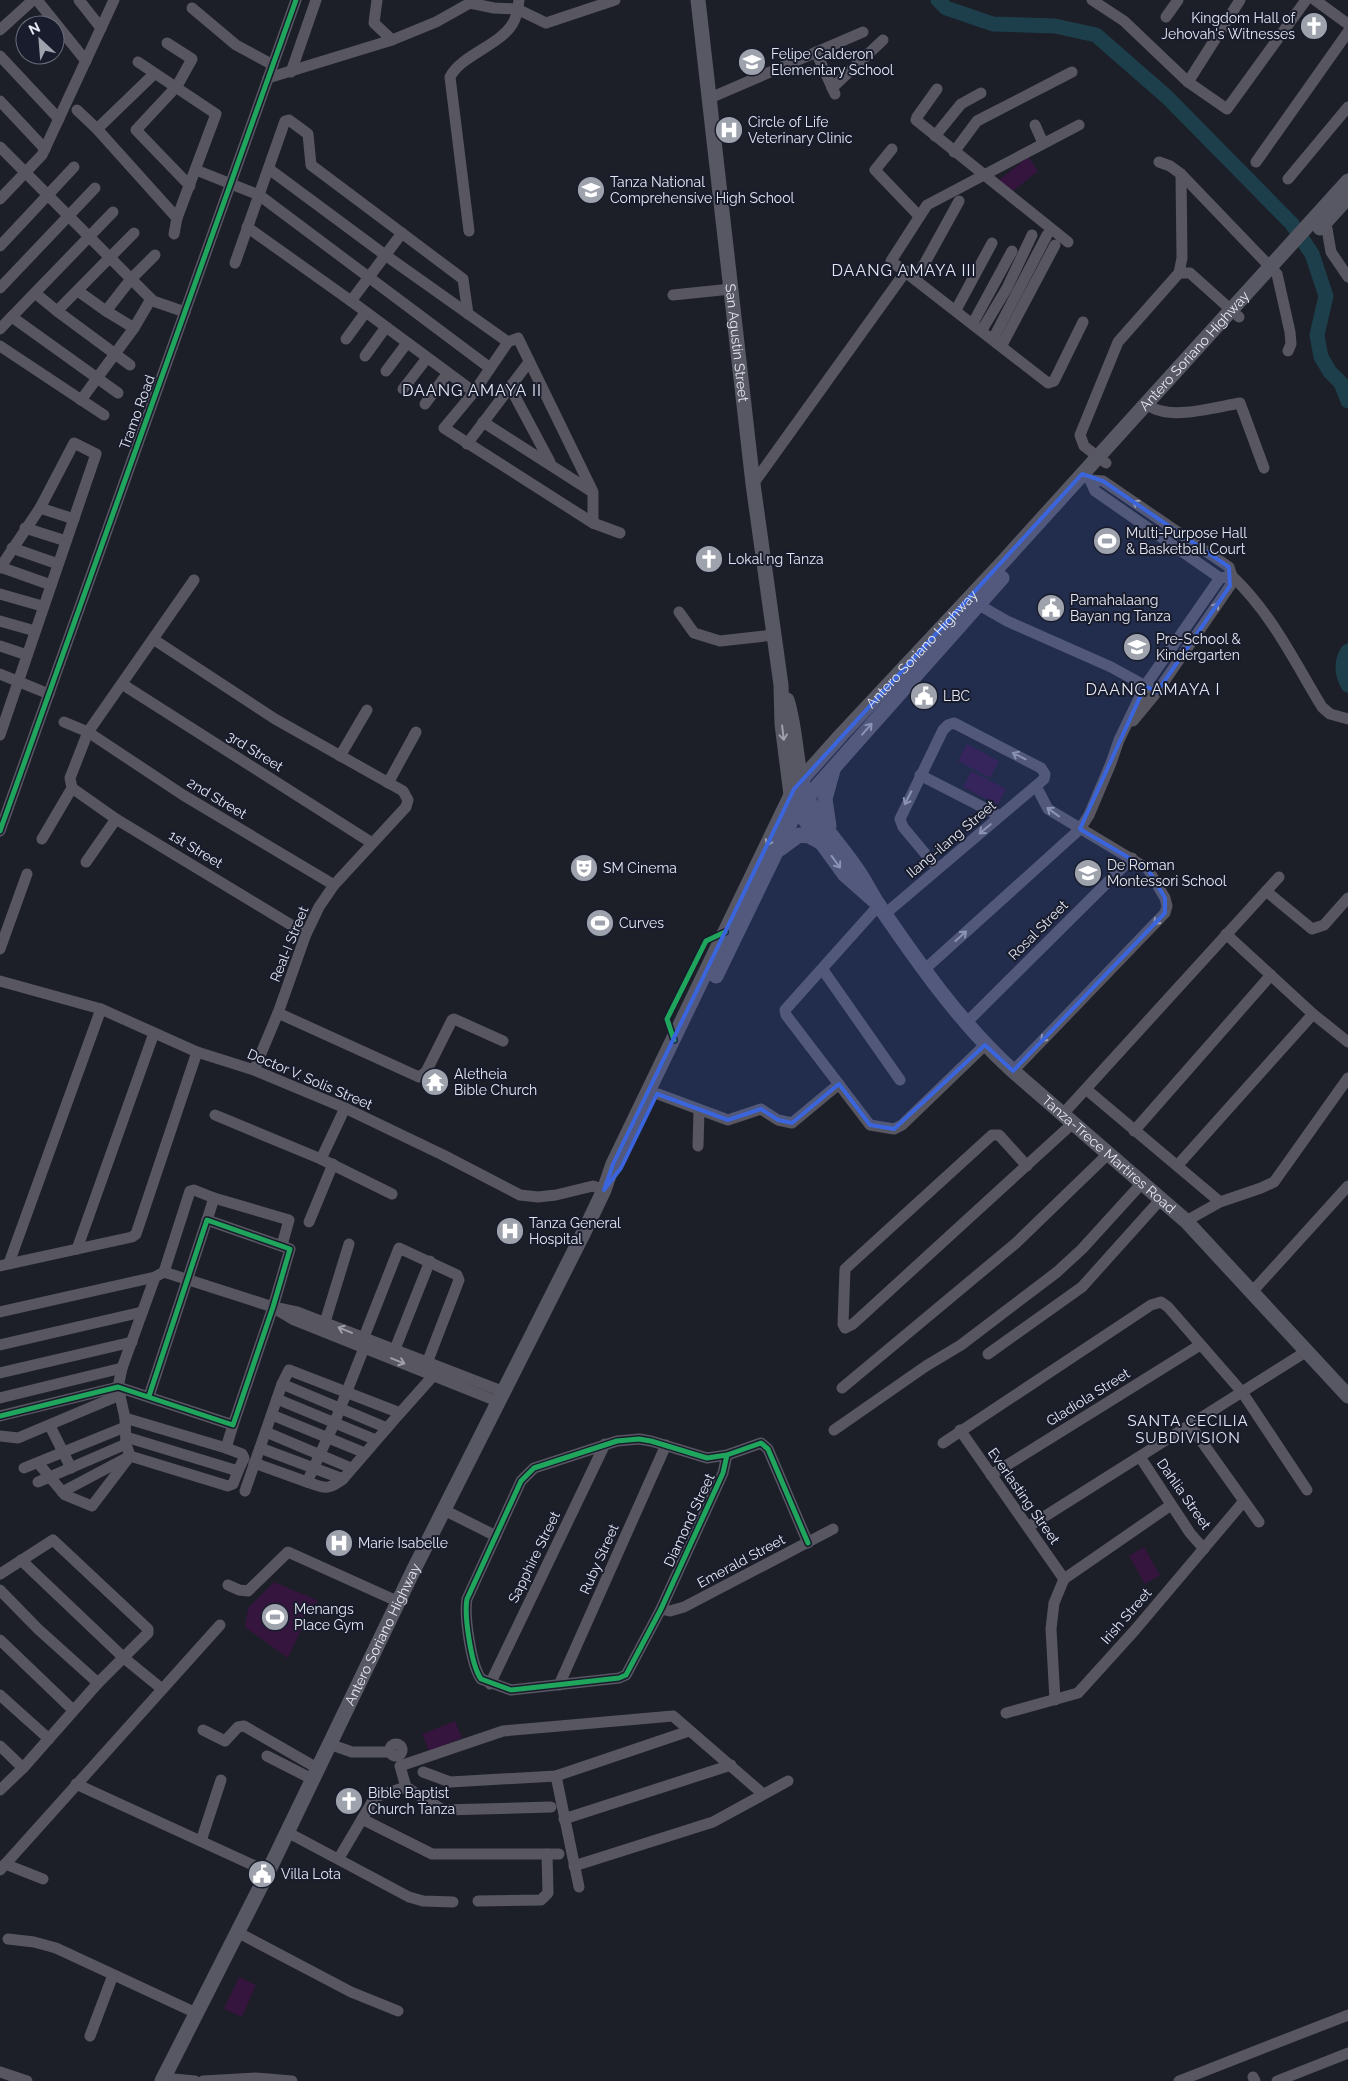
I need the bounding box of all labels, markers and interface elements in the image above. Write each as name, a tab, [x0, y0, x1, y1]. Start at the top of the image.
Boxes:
place label: Kingdom Hall of Jehovah's Witnesses	[1161, 10, 1296, 42]
church icon: Kingdom Hall of Jehovah's Witnesses	[1299, 11, 1329, 41]
north arrow	[15, 15, 65, 65]
text: N	[26, 19, 43, 38]
place label: Felipe Calderon Elementary School	[771, 46, 894, 78]
school or university icon: Felipe Calderon Elementary School	[737, 47, 767, 77]
place label: Circle of Life Veterinary Clinic	[748, 114, 853, 146]
hospital icon: Circle of Life Veterinary Clinic	[714, 115, 744, 145]
place label: Tanza National Comprehensive High School	[610, 174, 794, 206]
school or university icon: Tanza National Comprehensive High School	[576, 175, 606, 205]
district label: DAANG AMAYA III	[832, 261, 976, 280]
street label: San Agustin Street	[722, 283, 752, 403]
street label: Antero Soriano Highway	[1136, 287, 1253, 414]
street label: Tramo Road	[116, 373, 158, 451]
district label: DAANG AMAYA II	[402, 381, 542, 400]
one-way arrow	[1132, 500, 1146, 510]
place label: Multi-Purpose Hall & Basketball Court	[1126, 525, 1247, 557]
sports icon: Multi-Purpose Hall & Basketball Court	[1092, 526, 1122, 556]
church icon: Lokal ng Tanza	[694, 544, 724, 574]
place label: Lokal ng Tanza	[728, 551, 824, 567]
street label: Antero Soriano Highway	[863, 586, 981, 711]
place label: Pamahalaang Bayan ng Tanza	[1070, 592, 1171, 624]
public building icon: Pamahalaang Bayan ng Tanza	[1036, 593, 1066, 623]
one-way arrow	[1209, 602, 1219, 616]
place label: Pre-School & Kindergarten	[1156, 631, 1241, 663]
school or university icon: Pre-School & Kindergarten	[1122, 632, 1152, 662]
district label: DAANG AMAYA I	[1086, 680, 1220, 699]
public building icon: LBC	[909, 681, 939, 711]
place label: LBC	[943, 688, 970, 704]
one-way arrow	[861, 723, 873, 736]
one-way arrow	[778, 725, 788, 741]
street label: 3rd Street	[224, 727, 286, 775]
one-way arrow	[1012, 751, 1027, 760]
street label: 2nd Street	[184, 774, 250, 822]
one-way arrow	[903, 790, 912, 805]
street label: Ilang-ilang Street	[903, 797, 999, 881]
one-way arrow	[1046, 807, 1060, 817]
one-way arrow	[979, 823, 992, 834]
street label: 1st Street	[166, 827, 226, 871]
one-way arrow	[765, 831, 774, 846]
theatre icon: SM Cinema	[569, 853, 599, 883]
one-way arrow	[831, 855, 841, 869]
place label: De Roman Montessori School	[1107, 857, 1227, 889]
school or university icon: De Roman Montessori School	[1073, 858, 1103, 888]
place label: SM Cinema	[603, 860, 677, 876]
street label: Rosal Street	[1005, 897, 1071, 963]
street label: Real-I Street	[267, 904, 312, 984]
sports icon: Curves	[585, 908, 615, 938]
one-way arrow	[1153, 913, 1165, 926]
place label: Curves	[619, 915, 664, 931]
one-way arrow	[955, 930, 968, 942]
one-way arrow	[1040, 1030, 1052, 1043]
street label: Doctor V. Solis Street	[245, 1045, 375, 1113]
place label: Aletheia Bible Church	[454, 1066, 537, 1098]
temple icon: Aletheia Bible Church	[420, 1067, 450, 1097]
street label: Tanza-Trece Martires Road	[1039, 1092, 1179, 1216]
place label: Tanza General Hospital	[529, 1215, 621, 1247]
hospital icon: Tanza General Hospital	[495, 1216, 525, 1246]
one-way arrow	[337, 1324, 352, 1333]
one-way arrow	[390, 1357, 405, 1367]
street label: Gladiola Street	[1043, 1365, 1133, 1429]
district label: SANTA CECILIA SUBDIVISION	[1127, 1412, 1249, 1447]
street label: Everlasting Street	[985, 1445, 1063, 1547]
street label: Dahlia Street	[1154, 1456, 1214, 1533]
street label: Diamond Street	[660, 1471, 718, 1569]
street label: Sapphire Street	[505, 1508, 563, 1605]
street label: Ruby Street	[576, 1521, 622, 1597]
hospital icon: Marie Isabelle	[324, 1528, 354, 1558]
street label: Emerald Street	[694, 1531, 788, 1591]
place label: Marie Isabelle	[358, 1535, 448, 1551]
street label: Antero Soriano Highway	[341, 1560, 424, 1708]
street label: Irish Street	[1097, 1585, 1155, 1647]
place label: Menangs Place Gym	[294, 1601, 364, 1633]
sports icon: Menangs Place Gym	[260, 1602, 290, 1632]
place label: Bible Baptist Church Tanza	[368, 1785, 455, 1817]
church icon: Bible Baptist Church Tanza	[334, 1786, 364, 1816]
public building icon: Villa Lota	[247, 1859, 277, 1889]
place label: Villa Lota	[281, 1866, 341, 1882]

